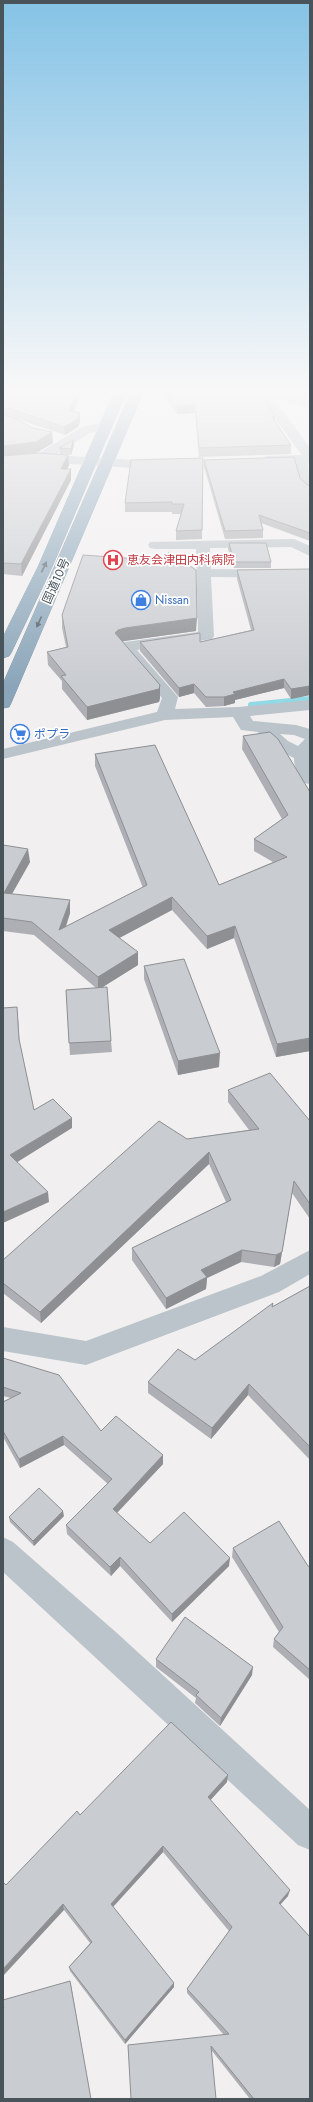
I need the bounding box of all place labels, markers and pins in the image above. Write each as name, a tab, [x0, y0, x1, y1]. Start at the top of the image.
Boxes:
hospital icon: 恵友会津田内科病院	[102, 549, 124, 571]
place label: 恵友会津田内科病院	[127, 551, 235, 569]
shop icon: Nissan	[130, 589, 152, 611]
place label: Nissan	[155, 591, 189, 609]
supermarket icon: ポプラ	[9, 723, 31, 745]
place label: ポプラ	[34, 725, 70, 743]

